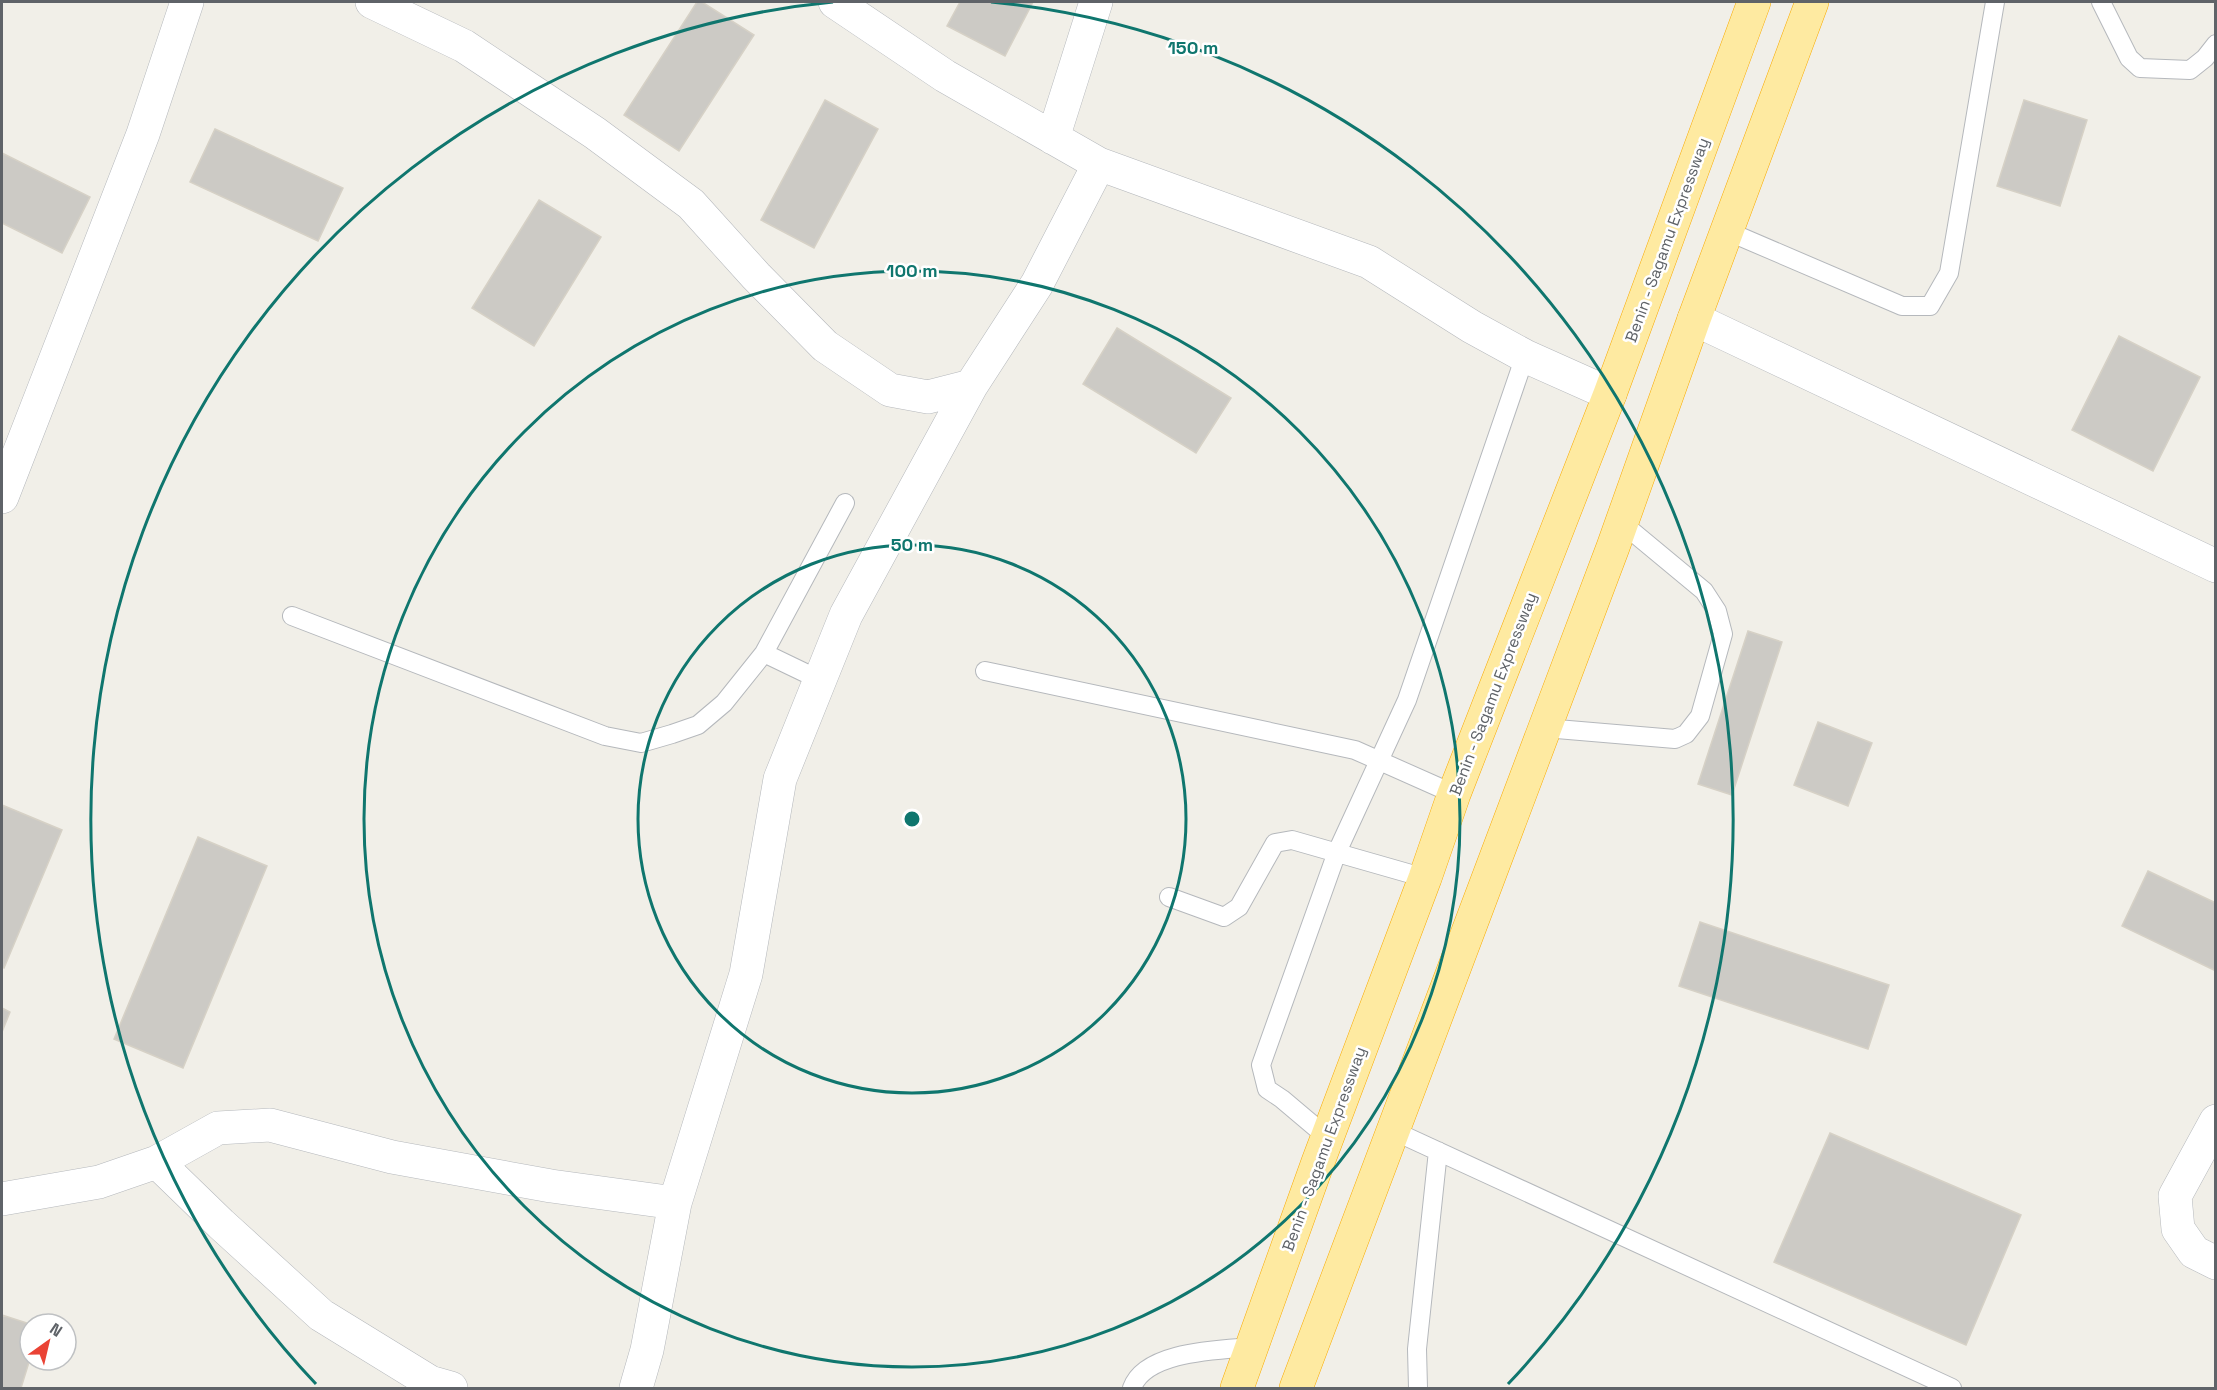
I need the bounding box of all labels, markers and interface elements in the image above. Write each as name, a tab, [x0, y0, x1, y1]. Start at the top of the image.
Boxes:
text: 150 m	[1168, 36, 1218, 59]
street label: Benin - Sagamu Expressway	[1620, 135, 1714, 345]
text: 100 m	[886, 259, 938, 282]
text: 50 m	[891, 533, 933, 556]
street label: Benin - Sagamu Expressway	[1444, 589, 1542, 799]
centre of rings	[902, 809, 922, 829]
street label: Benin - Sagamu Expressway	[1277, 1044, 1371, 1254]
north arrow	[18, 1312, 78, 1372]
text: N	[46, 1318, 66, 1342]

